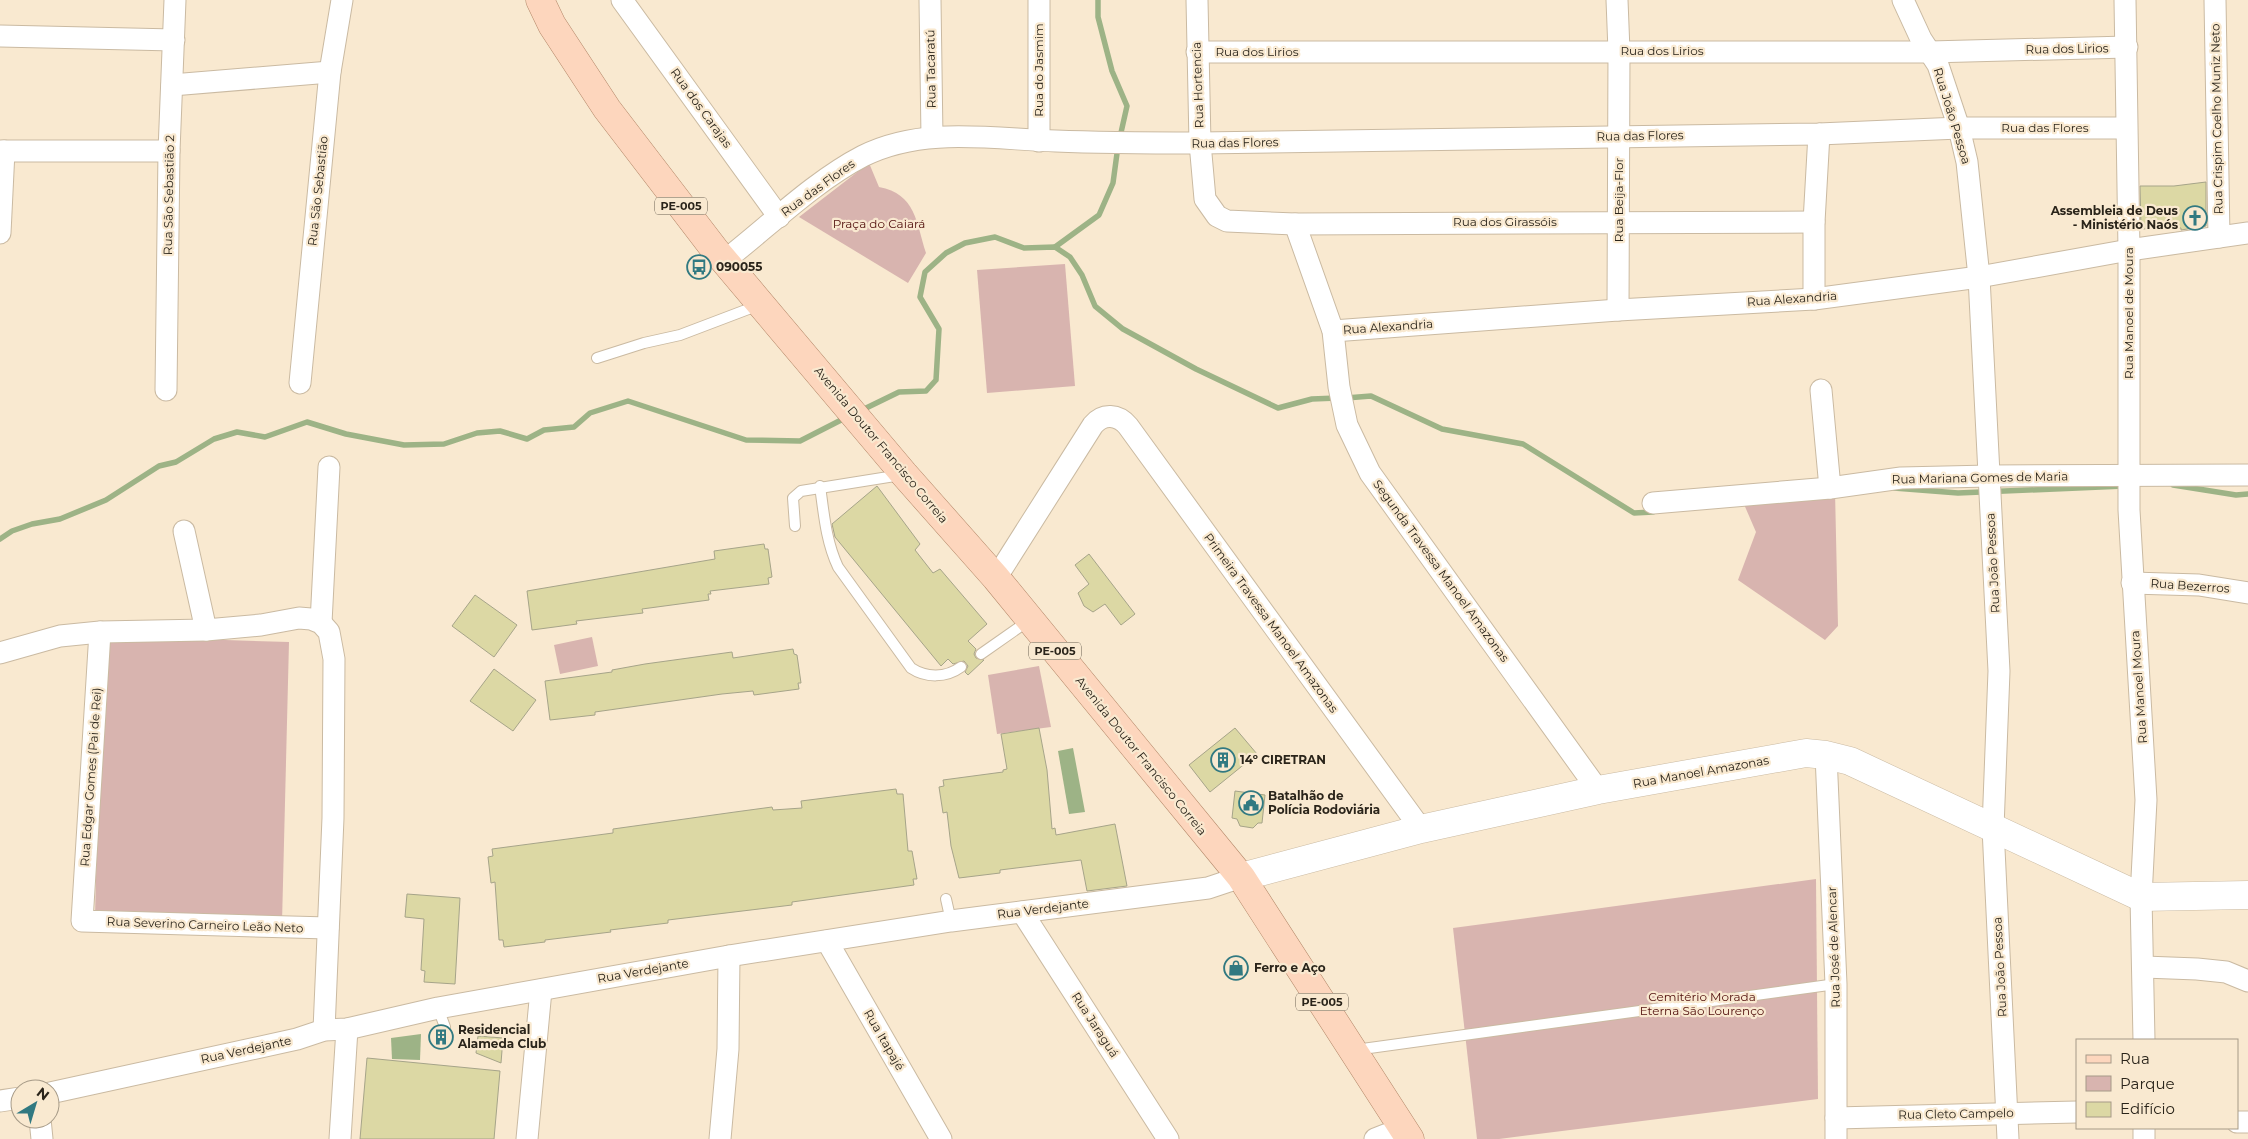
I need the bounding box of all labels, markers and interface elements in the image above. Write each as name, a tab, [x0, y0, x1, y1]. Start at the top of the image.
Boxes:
street label: Rua do Jasmim	[1031, 23, 1046, 117]
street label: Rua Crispim Coelho Muniz Neto	[2207, 23, 2226, 215]
street label: Rua Tacaratú	[922, 30, 939, 109]
street label: Rua dos Lirios	[2025, 40, 2109, 57]
street label: Rua Hortencia	[1189, 42, 1207, 128]
street label: Rua dos Lirios	[1620, 43, 1704, 58]
street label: Rua dos Lirios	[1215, 44, 1299, 59]
street label: Rua dos Carajas	[667, 65, 735, 151]
street label: Rua João Pessoa	[1931, 66, 1974, 166]
street label: Rua das Flores	[2001, 120, 2089, 135]
street label: Rua das Flores	[1596, 127, 1684, 144]
street label: Rua São Sebastião 2	[160, 134, 177, 255]
street label: Rua das Flores	[1191, 134, 1279, 151]
street label: Rua São Sebastião	[304, 135, 331, 247]
street label: Rua das Flores	[778, 156, 858, 219]
street label: Rua Beija-Flor	[1611, 158, 1626, 242]
road number: PE-005	[655, 198, 707, 215]
place label: Assembleia de Deus - Ministério Naós	[2050, 203, 2179, 232]
church icon: Assembleia de Deus - Ministério Naós	[2182, 205, 2208, 231]
street label: Rua dos Girassóis	[1453, 214, 1557, 229]
park label: Praça do Caiará	[833, 216, 925, 231]
street label: Rua Manoel de Moura	[2121, 247, 2136, 379]
bus stop icon: 090055	[686, 254, 712, 280]
place label: 090055	[716, 259, 762, 274]
street label: Rua Alexandria	[1746, 288, 1838, 309]
street label: Rua Alexandria	[1342, 316, 1434, 337]
street label: Avenida Doutor Francisco Correia	[811, 363, 951, 526]
street label: Rua Mariana Gomes de Maria	[1891, 468, 2068, 487]
street label: Segunda Travessa Manoel Amazonas	[1370, 477, 1513, 665]
street label: Rua João Pessoa	[1982, 513, 2003, 613]
street label: Primeira Travessa Manoel Amazonas	[1201, 530, 1342, 716]
street label: Rua Bezerros	[2150, 575, 2230, 596]
street label: Rua Manoel Moura	[2127, 630, 2150, 744]
road number: PE-005	[1029, 642, 1081, 659]
street label: Avenida Doutor Francisco Correia	[1073, 673, 1210, 838]
street label: Rua Edgar Gomes (Pai de Rei)	[77, 687, 104, 867]
building icon: 14º CIRETRAN	[1210, 747, 1236, 773]
place label: 14º CIRETRAN	[1240, 752, 1326, 767]
street label: Rua Manoel Amazonas	[1632, 752, 1770, 791]
place label: Batalhão de Polícia Rodoviária	[1268, 788, 1380, 817]
public building icon: Batalhão de Polícia Rodoviária	[1238, 790, 1264, 816]
street label: Rua José de Alencar	[1824, 886, 1843, 1008]
street label: Rua Verdejante	[996, 895, 1090, 922]
street label: Rua Severino Carneiro Leão Neto	[106, 914, 304, 935]
street label: Rua João Pessoa	[1989, 917, 2010, 1017]
street label: Rua Verdejante	[596, 955, 690, 986]
shop icon: Ferro e Aço	[1223, 955, 1249, 981]
place label: Ferro e Aço	[1254, 960, 1326, 975]
street label: Rua Jaraguá	[1069, 989, 1122, 1060]
park label: Cemitério Morada Eterna São Lourenço	[1640, 989, 1764, 1018]
road number: PE-005	[1296, 994, 1348, 1010]
street label: Rua Itapajé	[861, 1007, 908, 1073]
place label: Residencial Alameda Club	[457, 1022, 546, 1051]
building icon: Residencial Alameda Club	[428, 1024, 454, 1050]
street label: Rua Verdejante	[199, 1033, 293, 1066]
legend	[2076, 1039, 2238, 1129]
text: Rua	[2120, 1049, 2150, 1068]
text: Parque	[2120, 1074, 2175, 1093]
north arrow	[10, 1079, 60, 1129]
text: N	[33, 1083, 53, 1104]
text: Edifício	[2120, 1099, 2175, 1118]
street label: Rua Cleto Campelo	[1898, 1105, 2014, 1122]

